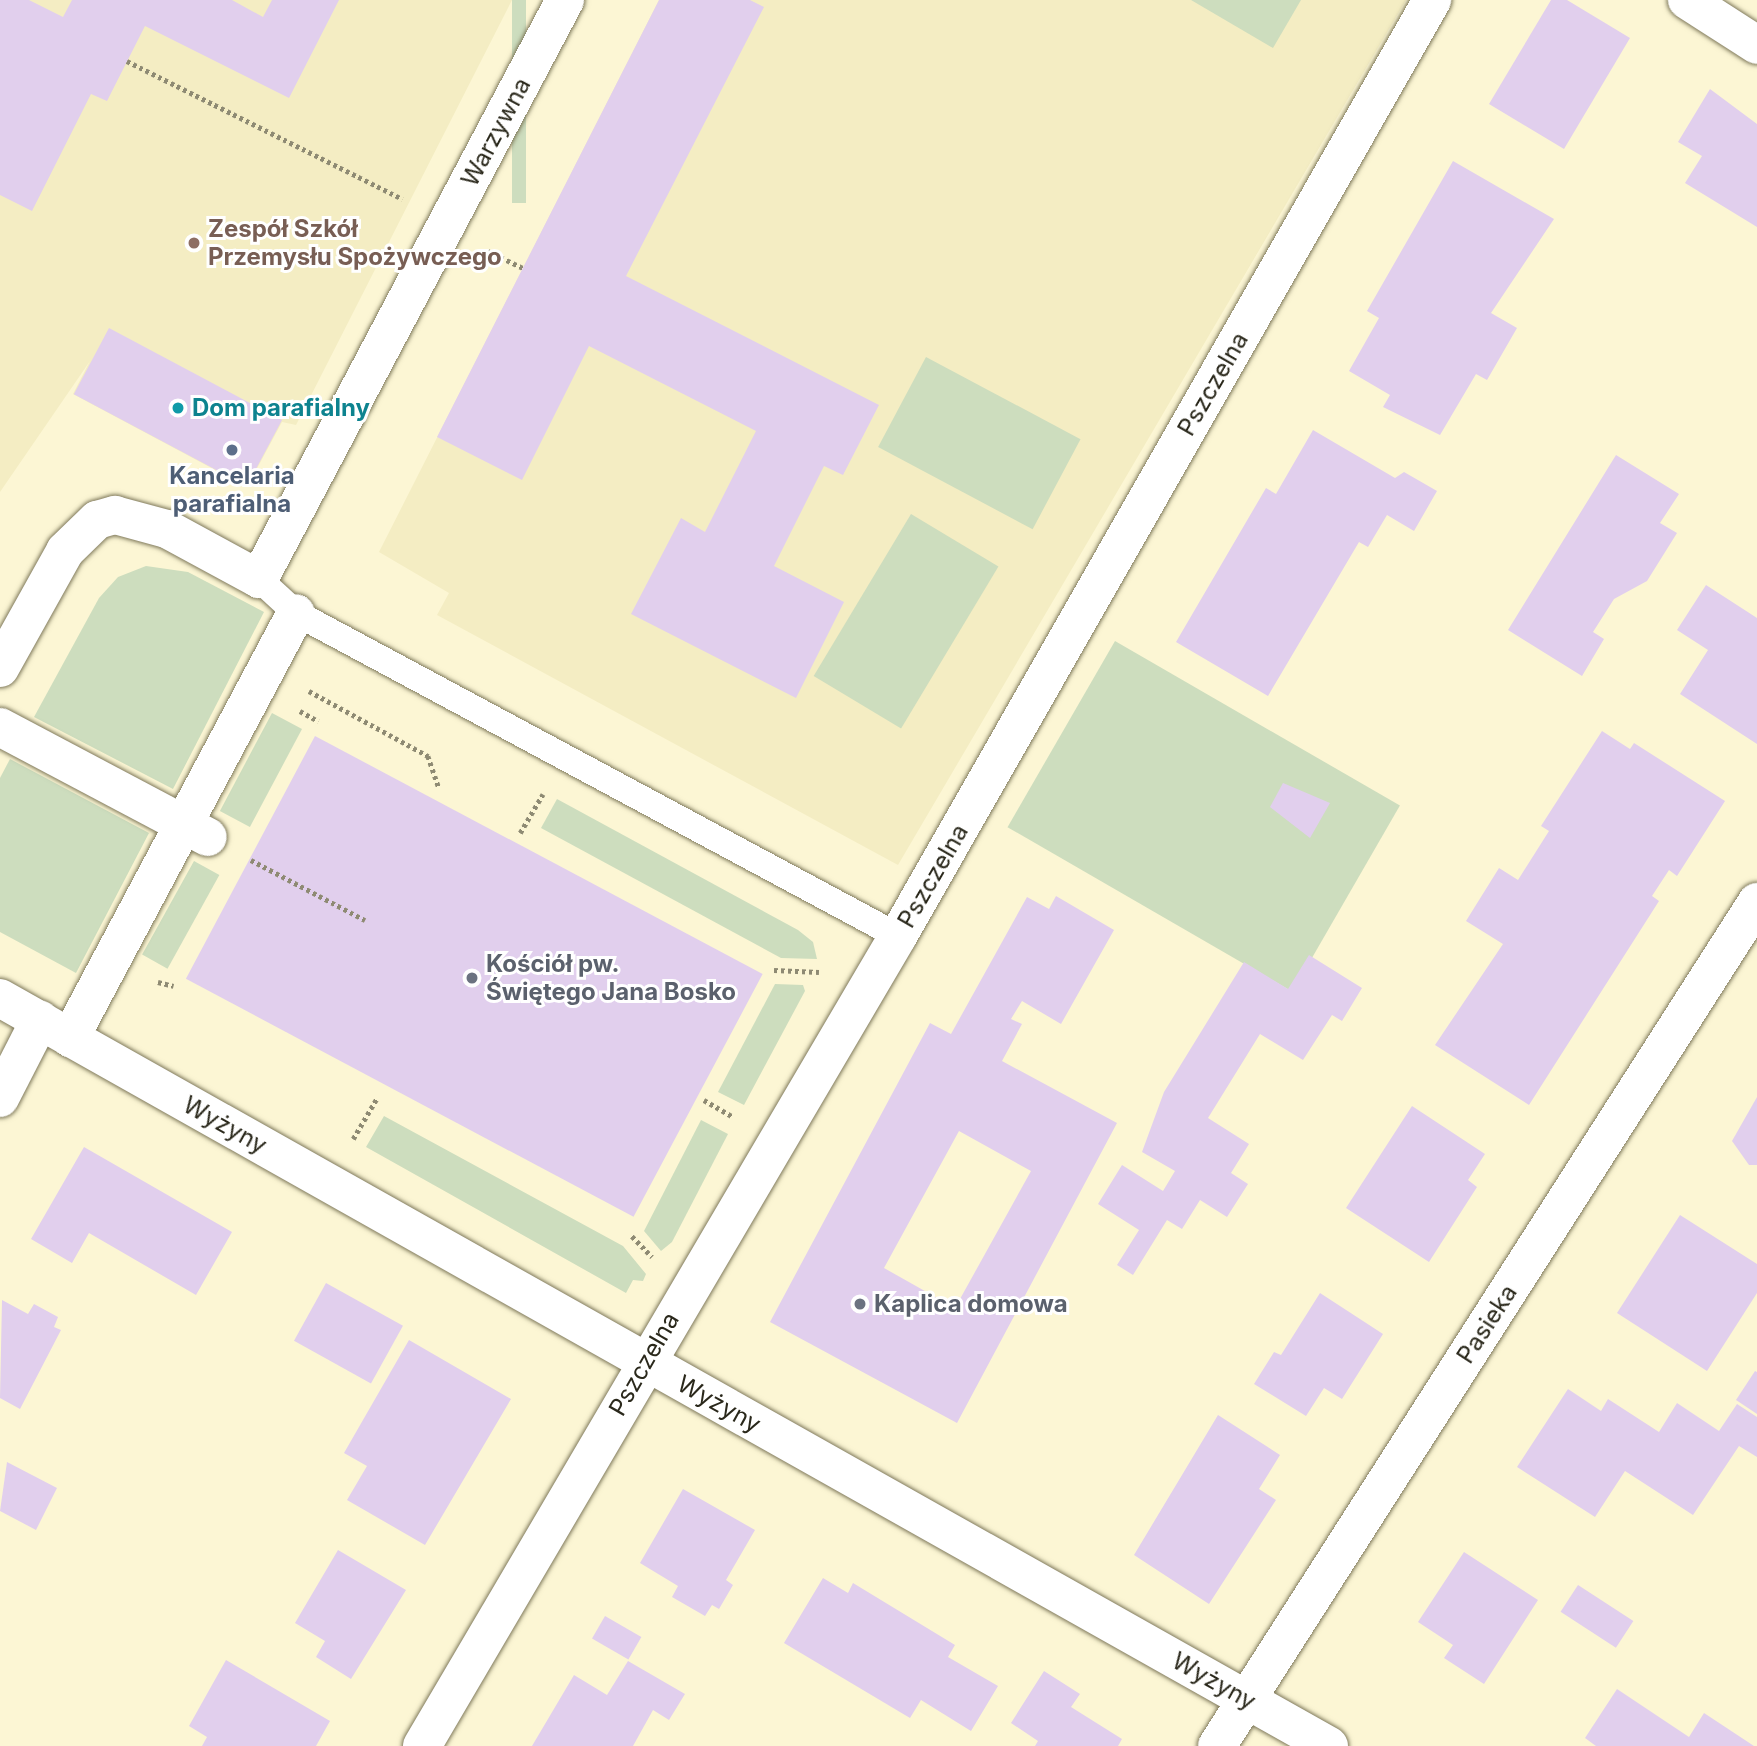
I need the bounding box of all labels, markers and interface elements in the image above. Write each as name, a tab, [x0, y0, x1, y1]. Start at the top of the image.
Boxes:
street label: Warzywna	[455, 73, 537, 191]
place label: Zespół Szkół Przemysłu Spożywczego	[208, 215, 502, 271]
marker: Zespół Szkół Przemysłu Spożywczego	[186, 235, 202, 251]
street label: Pszczelna	[1172, 327, 1254, 441]
place label: Dom parafialny	[192, 394, 370, 422]
marker: Dom parafialny	[170, 400, 186, 416]
marker: Kancelaria parafialna	[224, 442, 240, 458]
place label: Kancelaria parafialna	[169, 462, 295, 518]
street label: Pszczelna	[892, 819, 974, 933]
place label: Kościół pw. Świętego Jana Bosko	[486, 950, 736, 1006]
marker: Kościół pw. Świętego Jana Bosko	[464, 970, 480, 986]
street label: Wyżyny	[178, 1090, 272, 1160]
street label: Pasieka	[1451, 1279, 1523, 1369]
place label: Kaplica domowa	[874, 1290, 1068, 1318]
marker: Kaplica domowa	[852, 1296, 868, 1312]
street label: Pszczelna	[603, 1307, 685, 1421]
street label: Wyżyny	[672, 1369, 766, 1439]
street label: Wyżyny	[1167, 1646, 1261, 1716]

